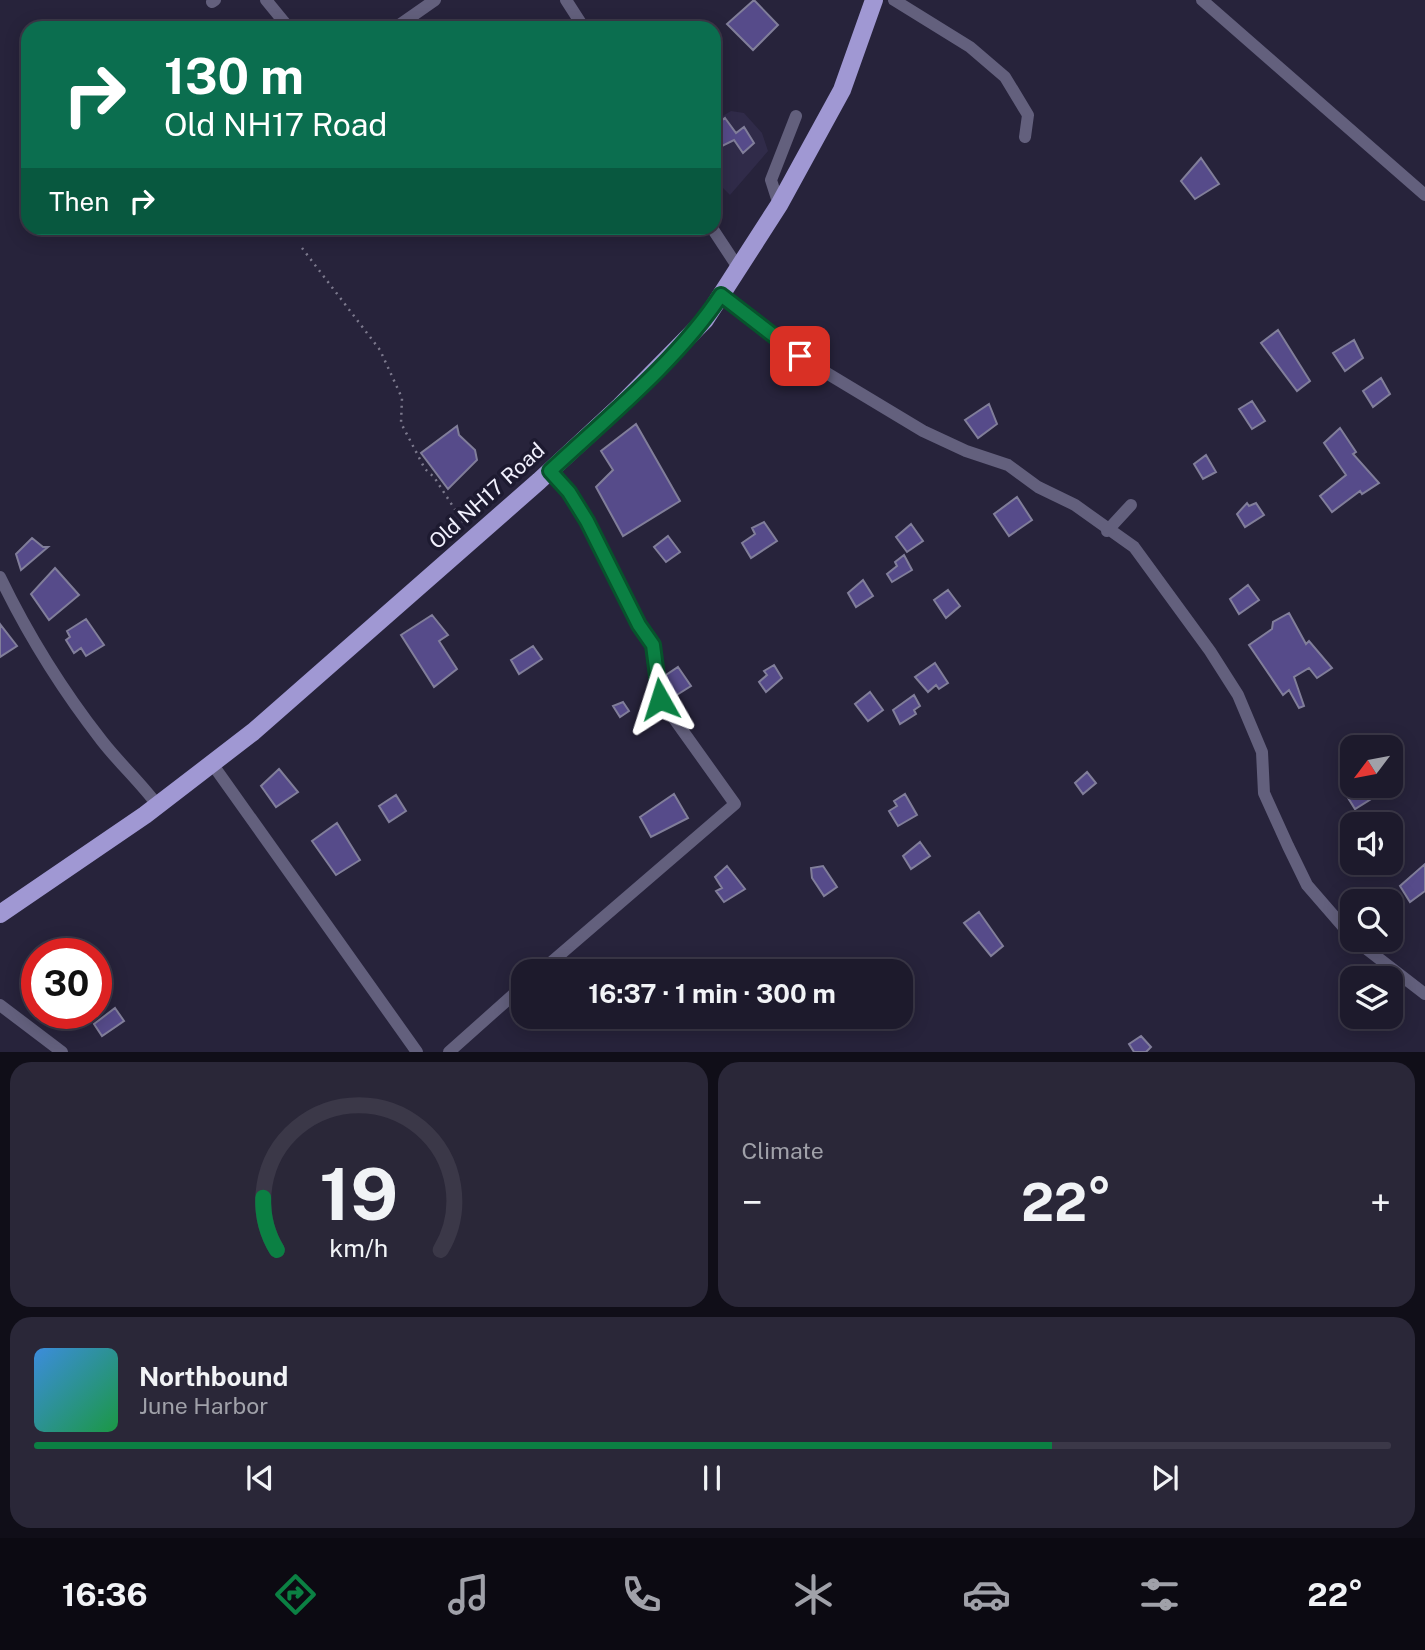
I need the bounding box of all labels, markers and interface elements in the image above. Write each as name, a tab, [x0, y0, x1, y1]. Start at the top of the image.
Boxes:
text: 130 m	[164, 47, 304, 105]
icon: right	[49, 49, 140, 140]
text: Old NH17 Road	[164, 106, 387, 143]
icon: right	[123, 182, 161, 220]
text: Then	[49, 186, 109, 217]
pin	[770, 326, 830, 386]
icon: arrive	[781, 337, 819, 375]
street label: Old NH17 Road	[424, 437, 550, 554]
position arrow	[623, 662, 697, 736]
north arrow	[1340, 735, 1404, 798]
map controls	[1340, 735, 1403, 1029]
button: sound	[1340, 812, 1403, 875]
button: search	[1340, 889, 1403, 952]
speed limit sign: 30	[21, 938, 112, 1029]
button: layers	[1340, 966, 1403, 1029]
text: 16:37 · 1 min · 300 m	[588, 978, 836, 1009]
text: Climate	[742, 1137, 824, 1164]
text: 19	[319, 1152, 398, 1237]
text: 22°	[1021, 1172, 1112, 1233]
text: −	[742, 1180, 763, 1225]
text: +	[1370, 1180, 1391, 1225]
text: km/h	[329, 1233, 388, 1263]
text: Northbound	[139, 1361, 288, 1392]
text: June Harbor	[139, 1392, 268, 1419]
icon: previous	[241, 1459, 279, 1497]
icon: pause	[693, 1459, 731, 1497]
icon: next	[1146, 1459, 1184, 1497]
icon: directions	[271, 1570, 320, 1619]
icon: music	[444, 1570, 493, 1619]
icon: phone	[617, 1570, 666, 1619]
icon: climate	[789, 1570, 838, 1619]
icon: car	[962, 1570, 1011, 1619]
icon: filters	[1135, 1570, 1184, 1619]
text: 16:36	[62, 1576, 148, 1613]
text: 22°	[1307, 1576, 1363, 1613]

